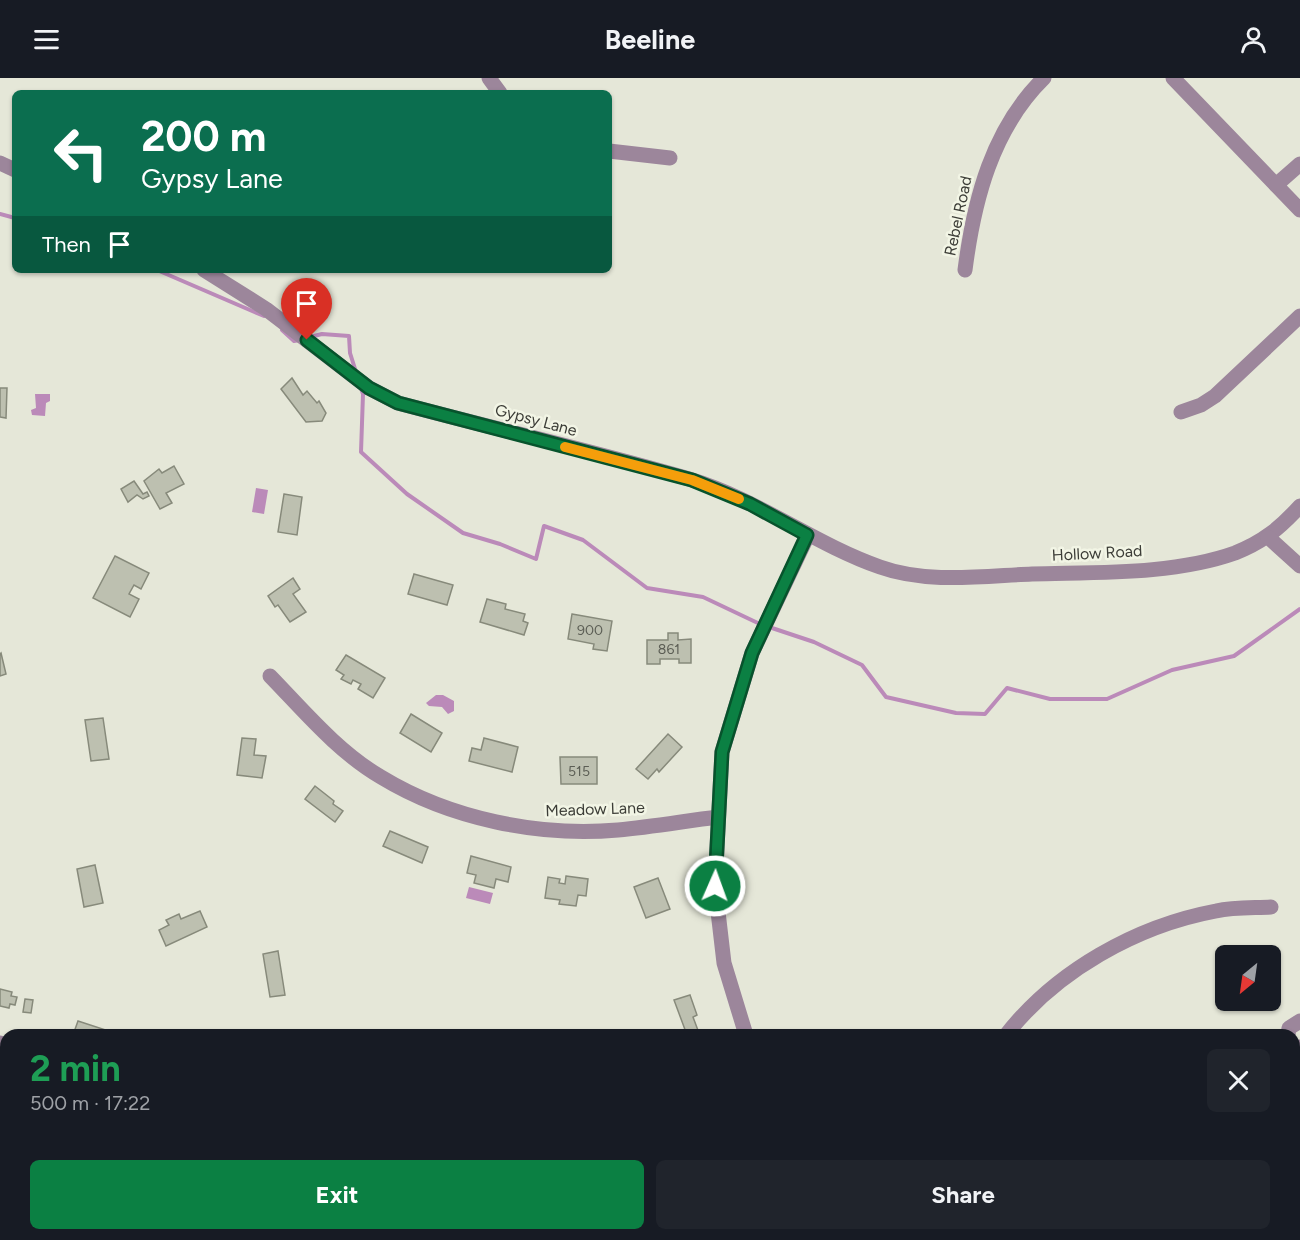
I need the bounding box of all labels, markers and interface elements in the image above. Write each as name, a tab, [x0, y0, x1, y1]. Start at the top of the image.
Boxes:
icon: menu	[30, 23, 63, 56]
text: Beeline	[605, 23, 695, 56]
icon: person	[1237, 23, 1270, 56]
text: 200 m	[141, 111, 266, 162]
icon: left	[42, 114, 120, 192]
text: Gypsy Lane	[141, 162, 283, 195]
street label: Rebel Road	[940, 174, 976, 258]
icon: arrive	[103, 228, 136, 261]
text: Then	[42, 231, 91, 258]
pin	[281, 278, 332, 340]
icon: arrive	[290, 287, 323, 320]
street label: Gypsy Lane	[493, 400, 579, 440]
street label: Hollow Road	[1051, 541, 1143, 565]
house number: 900	[577, 622, 603, 639]
house number: 861	[658, 641, 680, 658]
house number: 515	[568, 763, 590, 780]
street label: Meadow Lane	[545, 798, 645, 820]
position arrow	[683, 854, 747, 918]
north arrow	[1215, 945, 1281, 1011]
map controls	[1215, 945, 1281, 1011]
text: 2 min	[30, 1047, 121, 1090]
button: close	[1207, 1049, 1270, 1112]
text: 500 m · 17:22	[30, 1091, 150, 1115]
button: Exit	[30, 1160, 644, 1229]
button: Share	[656, 1160, 1270, 1229]

